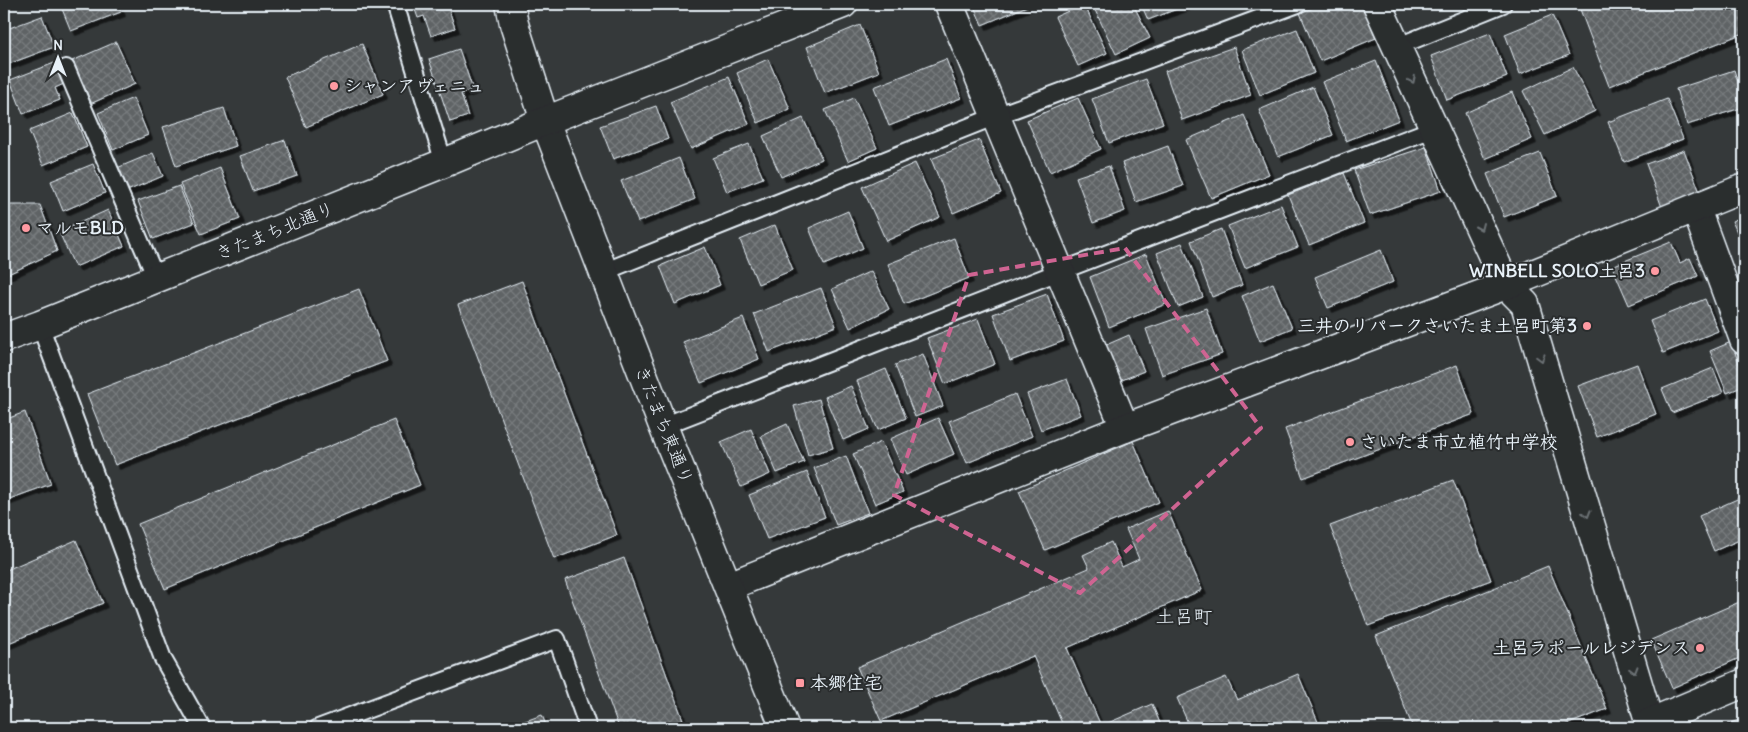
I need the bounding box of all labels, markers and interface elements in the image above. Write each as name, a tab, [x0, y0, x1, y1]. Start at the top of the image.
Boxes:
north arrow	[32, 32, 82, 82]
text: N	[53, 36, 63, 54]
place label: シャンアヴェニュ	[344, 74, 485, 97]
one-way arrow	[1406, 75, 1416, 84]
marker: シャンアヴェニュ	[328, 80, 340, 92]
street label: きたまち北通り	[212, 196, 338, 265]
place label: マルモBLD	[36, 216, 124, 239]
marker: マルモBLD	[20, 222, 32, 234]
one-way arrow	[1474, 222, 1485, 231]
place label: WINBELL SOLO土呂3	[1469, 259, 1645, 282]
marker: WINBELL SOLO土呂3	[1649, 265, 1661, 277]
place label: 三井のリパークさいたま土呂町第3	[1297, 314, 1577, 337]
marker: 三井のリパークさいたま土呂町第3	[1581, 320, 1593, 332]
one-way arrow	[1536, 354, 1546, 362]
street label: きたまち東通り	[630, 362, 699, 488]
place label: さいたま市立植竹中学校	[1360, 430, 1558, 453]
marker: さいたま市立植竹中学校	[1344, 436, 1356, 448]
one-way arrow	[1582, 510, 1592, 518]
district label: 土呂町	[1155, 604, 1213, 628]
place label: 土呂ラポールレジデンス	[1493, 636, 1690, 659]
marker: 土呂ラポールレジデンス	[1694, 642, 1706, 654]
one-way arrow	[1628, 665, 1638, 674]
place label: 本郷住宅	[810, 671, 882, 694]
marker: 本郷住宅	[794, 677, 806, 689]

